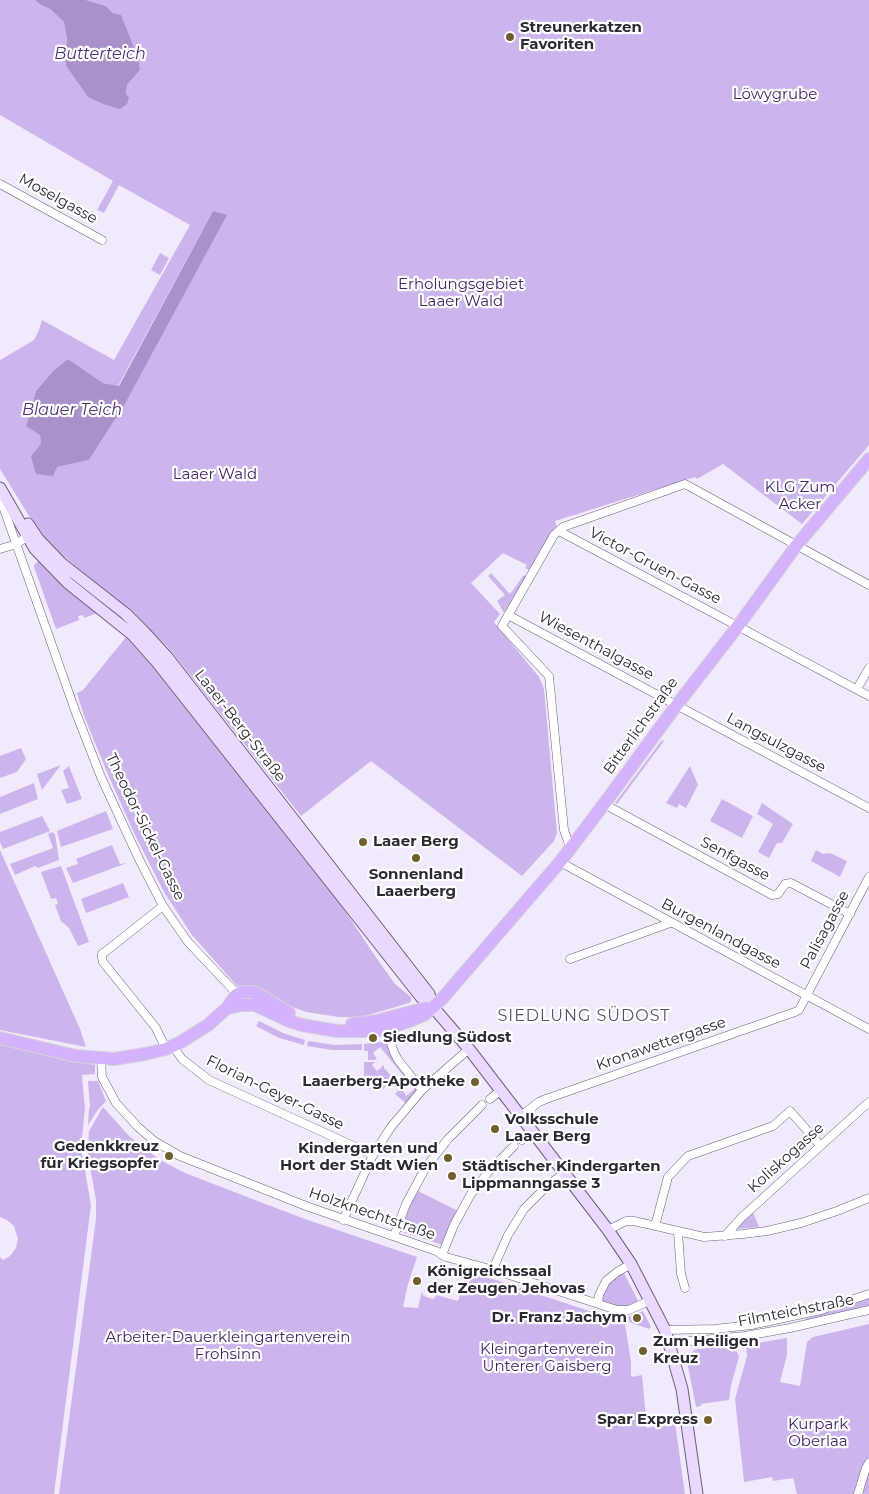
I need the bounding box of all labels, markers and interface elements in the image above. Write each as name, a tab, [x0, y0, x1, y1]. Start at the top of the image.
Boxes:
place label: Streunerkatzen Favoriten	[520, 19, 642, 54]
marker: Streunerkatzen Favoriten	[504, 31, 516, 43]
water label: Butterteich	[54, 44, 146, 64]
park label: Löwygrube	[733, 86, 817, 104]
street label: Moselgasse	[16, 170, 100, 228]
park label: Erholungsgebiet Laaer Wald	[398, 276, 524, 311]
water label: Blauer Teich	[22, 400, 122, 420]
park label: Laaer Wald	[173, 466, 257, 484]
park label: KLG Zum Acker	[765, 479, 835, 514]
street label: Victor-Gruen-Gasse	[586, 524, 724, 608]
street label: Wiesenthalgasse	[535, 608, 657, 684]
street label: Laaer-Berg-Straße	[191, 666, 289, 786]
street label: Bitterlichstraße	[600, 674, 682, 778]
street label: Langsulzgasse	[723, 709, 829, 777]
street label: Theodor-Sickel-Gasse	[102, 751, 188, 903]
place label: Laaer Berg	[373, 833, 459, 851]
street label: Senfgasse	[697, 833, 773, 885]
marker: Laaer Berg	[357, 836, 369, 848]
marker: Sonnenland Laaerberg	[410, 852, 422, 864]
place label: Sonnenland Laaerberg	[369, 866, 463, 901]
street label: Palisagasse	[797, 888, 853, 972]
street label: Burgenlandgasse	[658, 895, 784, 973]
district label: SIEDLUNG SÜDOST	[496, 1006, 672, 1026]
street label: Kronawettergasse	[594, 1013, 728, 1075]
place label: Siedlung Südost	[383, 1029, 511, 1047]
marker: Siedlung Südost	[367, 1032, 379, 1044]
street label: Florian-Geyer-Gasse	[203, 1052, 347, 1134]
place label: Laaerberg-Apotheke	[302, 1073, 465, 1091]
marker: Laaerberg-Apotheke	[469, 1076, 481, 1088]
place label: Volksschule Laaer Berg	[505, 1111, 599, 1146]
street label: Koliskogasse	[744, 1119, 828, 1197]
marker: Volksschule Laaer Berg	[489, 1123, 501, 1135]
place label: Gedenkkreuz für Kriegsopfer	[41, 1138, 159, 1173]
place label: Kindergarten und Hort der Stadt Wien	[280, 1140, 438, 1175]
marker: Gedenkkreuz für Kriegsopfer	[163, 1150, 175, 1162]
marker: Kindergarten und Hort der Stadt Wien	[442, 1152, 454, 1164]
place label: Städtischer Kindergarten Lippmanngasse 3	[462, 1158, 661, 1193]
marker: Städtischer Kindergarten Lippmanngasse 3	[446, 1170, 458, 1182]
street label: Holzknechtstraße	[306, 1184, 438, 1244]
place label: Königreichssaal der Zeugen Jehovas	[427, 1263, 585, 1298]
marker: Königreichssaal der Zeugen Jehovas	[411, 1275, 423, 1287]
street label: Filmteichstraße	[737, 1291, 855, 1331]
place label: Dr. Franz Jachym	[492, 1309, 627, 1327]
marker: Dr. Franz Jachym	[631, 1312, 643, 1324]
park label: Arbeiter-Dauerkleingartenverein Frohsinn	[105, 1329, 351, 1364]
place label: Zum Heiligen Kreuz	[653, 1333, 759, 1368]
park label: Kleingartenverein Unterer Gaisberg	[480, 1341, 614, 1376]
marker: Zum Heiligen Kreuz	[637, 1345, 649, 1357]
place label: Spar Express	[597, 1411, 698, 1429]
marker: Spar Express	[702, 1414, 714, 1426]
park label: Kurpark Oberlaa	[788, 1416, 848, 1451]

